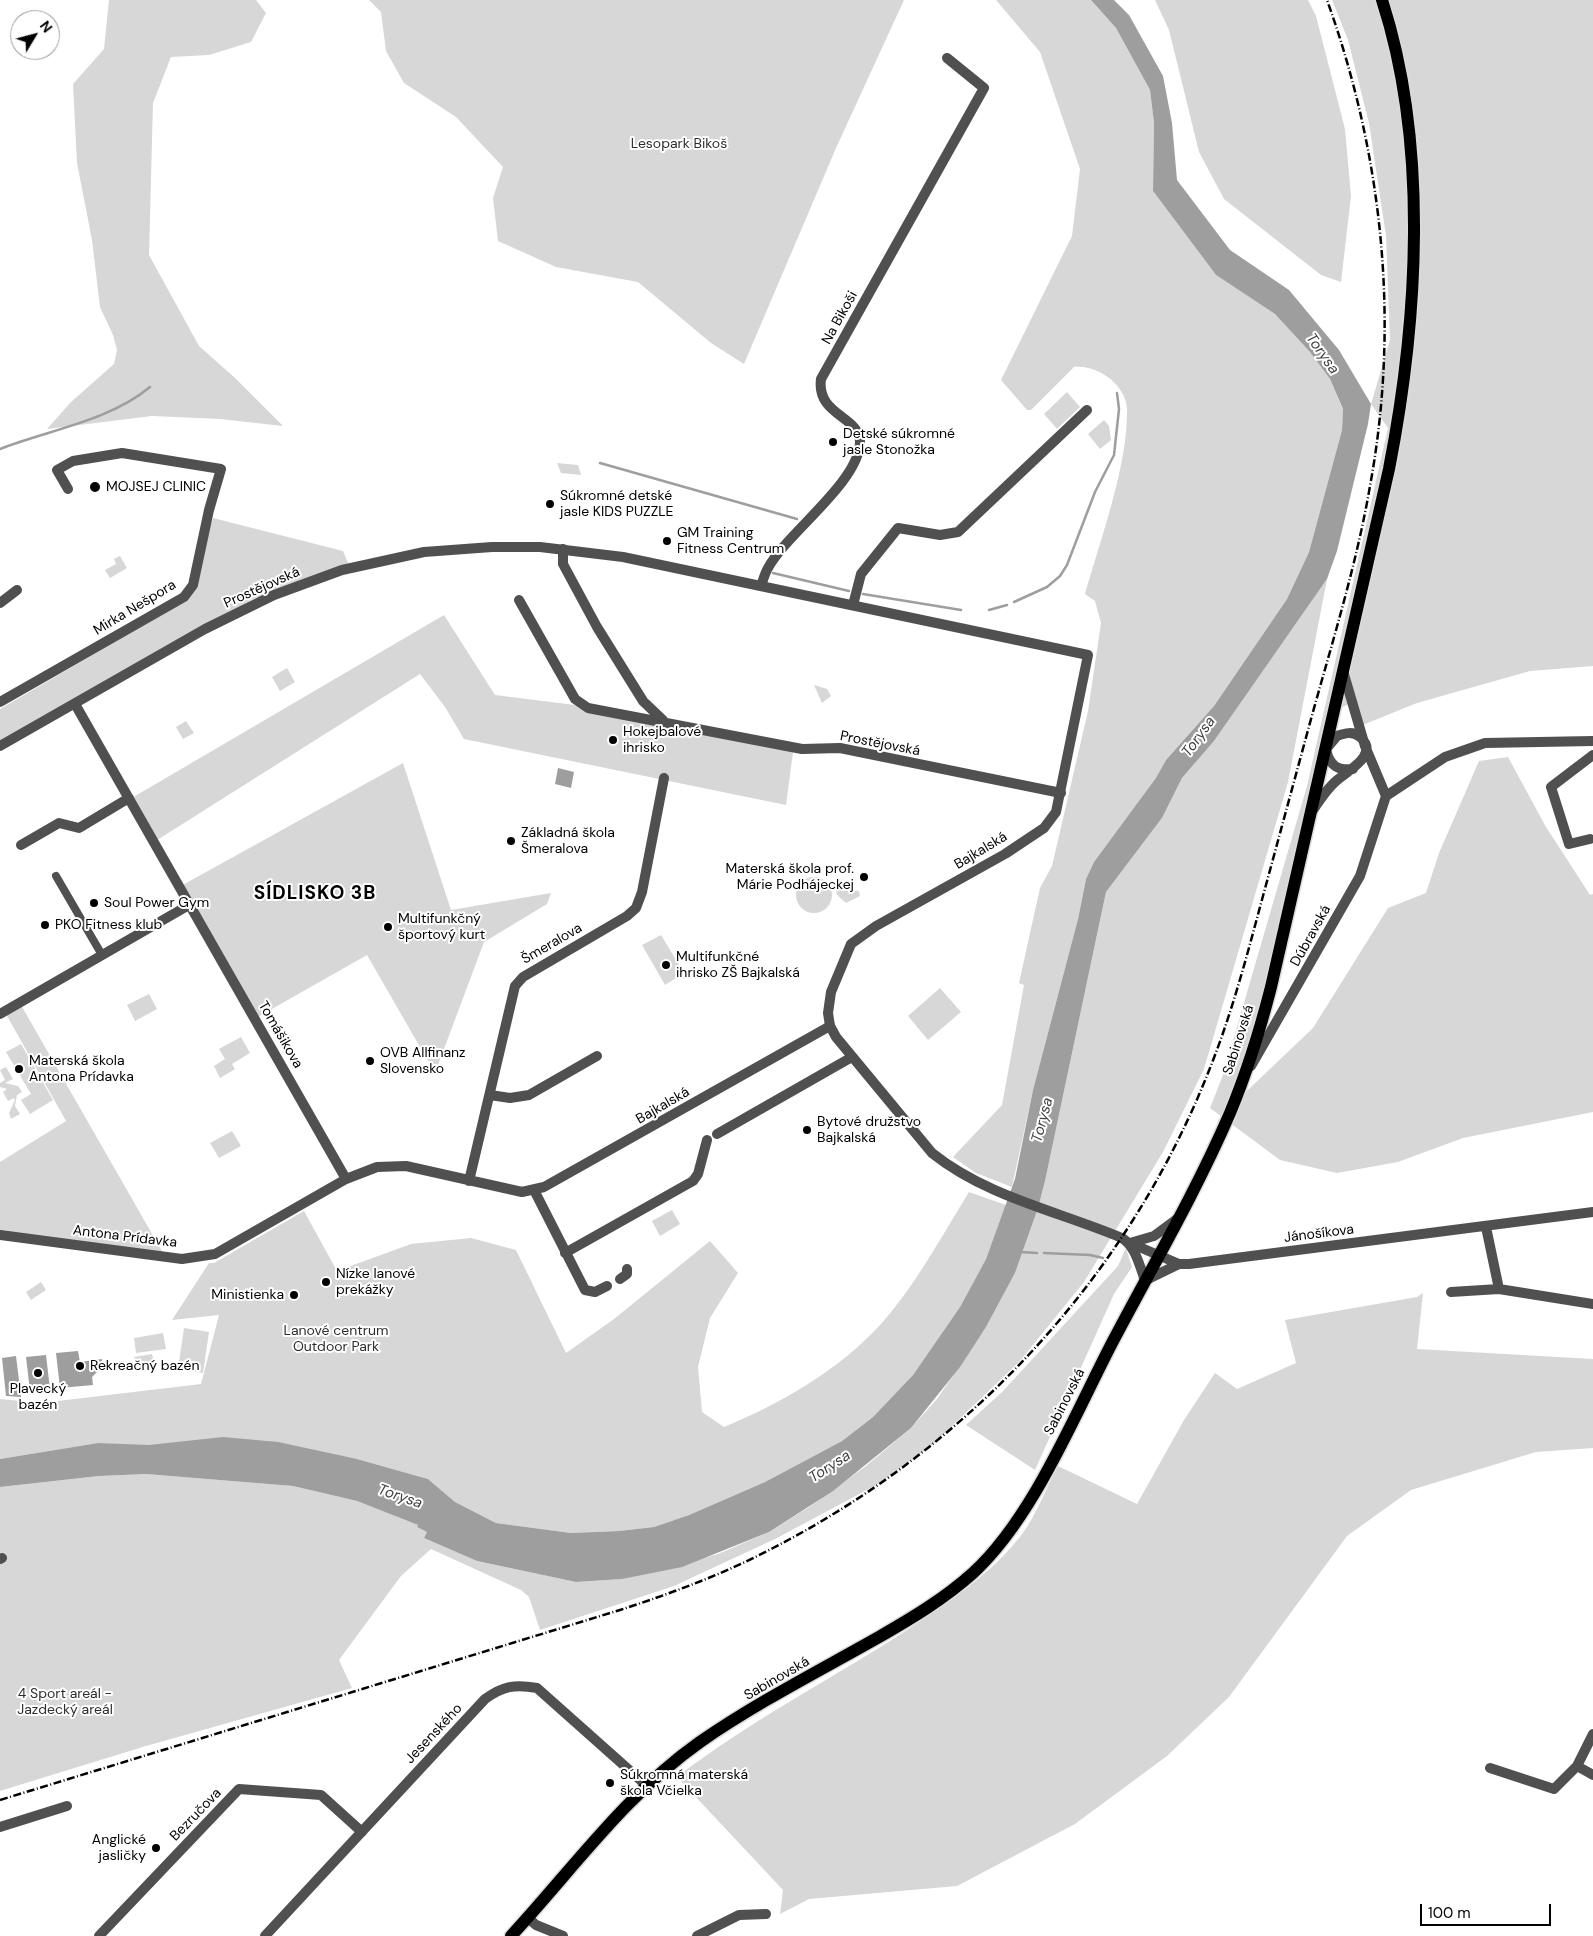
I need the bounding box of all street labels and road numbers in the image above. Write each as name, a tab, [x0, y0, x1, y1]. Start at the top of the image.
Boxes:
street label: Na Bikoši	[819, 289, 861, 347]
street label: Prostějovská	[221, 564, 303, 612]
street label: Mirka Nešpora	[91, 577, 179, 639]
street label: Prostějovská	[838, 728, 922, 760]
street label: Bajkalská	[951, 829, 1011, 873]
street label: Dúbravská	[1287, 902, 1335, 970]
street label: Šmeralova	[519, 920, 585, 968]
street label: Tomášikova	[254, 999, 306, 1071]
street label: Sabinovská	[1220, 1003, 1258, 1077]
street label: Bajkalská	[633, 1084, 693, 1128]
street label: Jánošíkova	[1283, 1221, 1355, 1247]
street label: Antona Prídavka	[72, 1222, 178, 1252]
street label: Sabinovská	[1041, 1366, 1089, 1438]
street label: Sabinovská	[741, 1654, 813, 1704]
street label: Jesenského	[402, 1701, 466, 1767]
street label: Bezručova	[167, 1785, 225, 1845]

